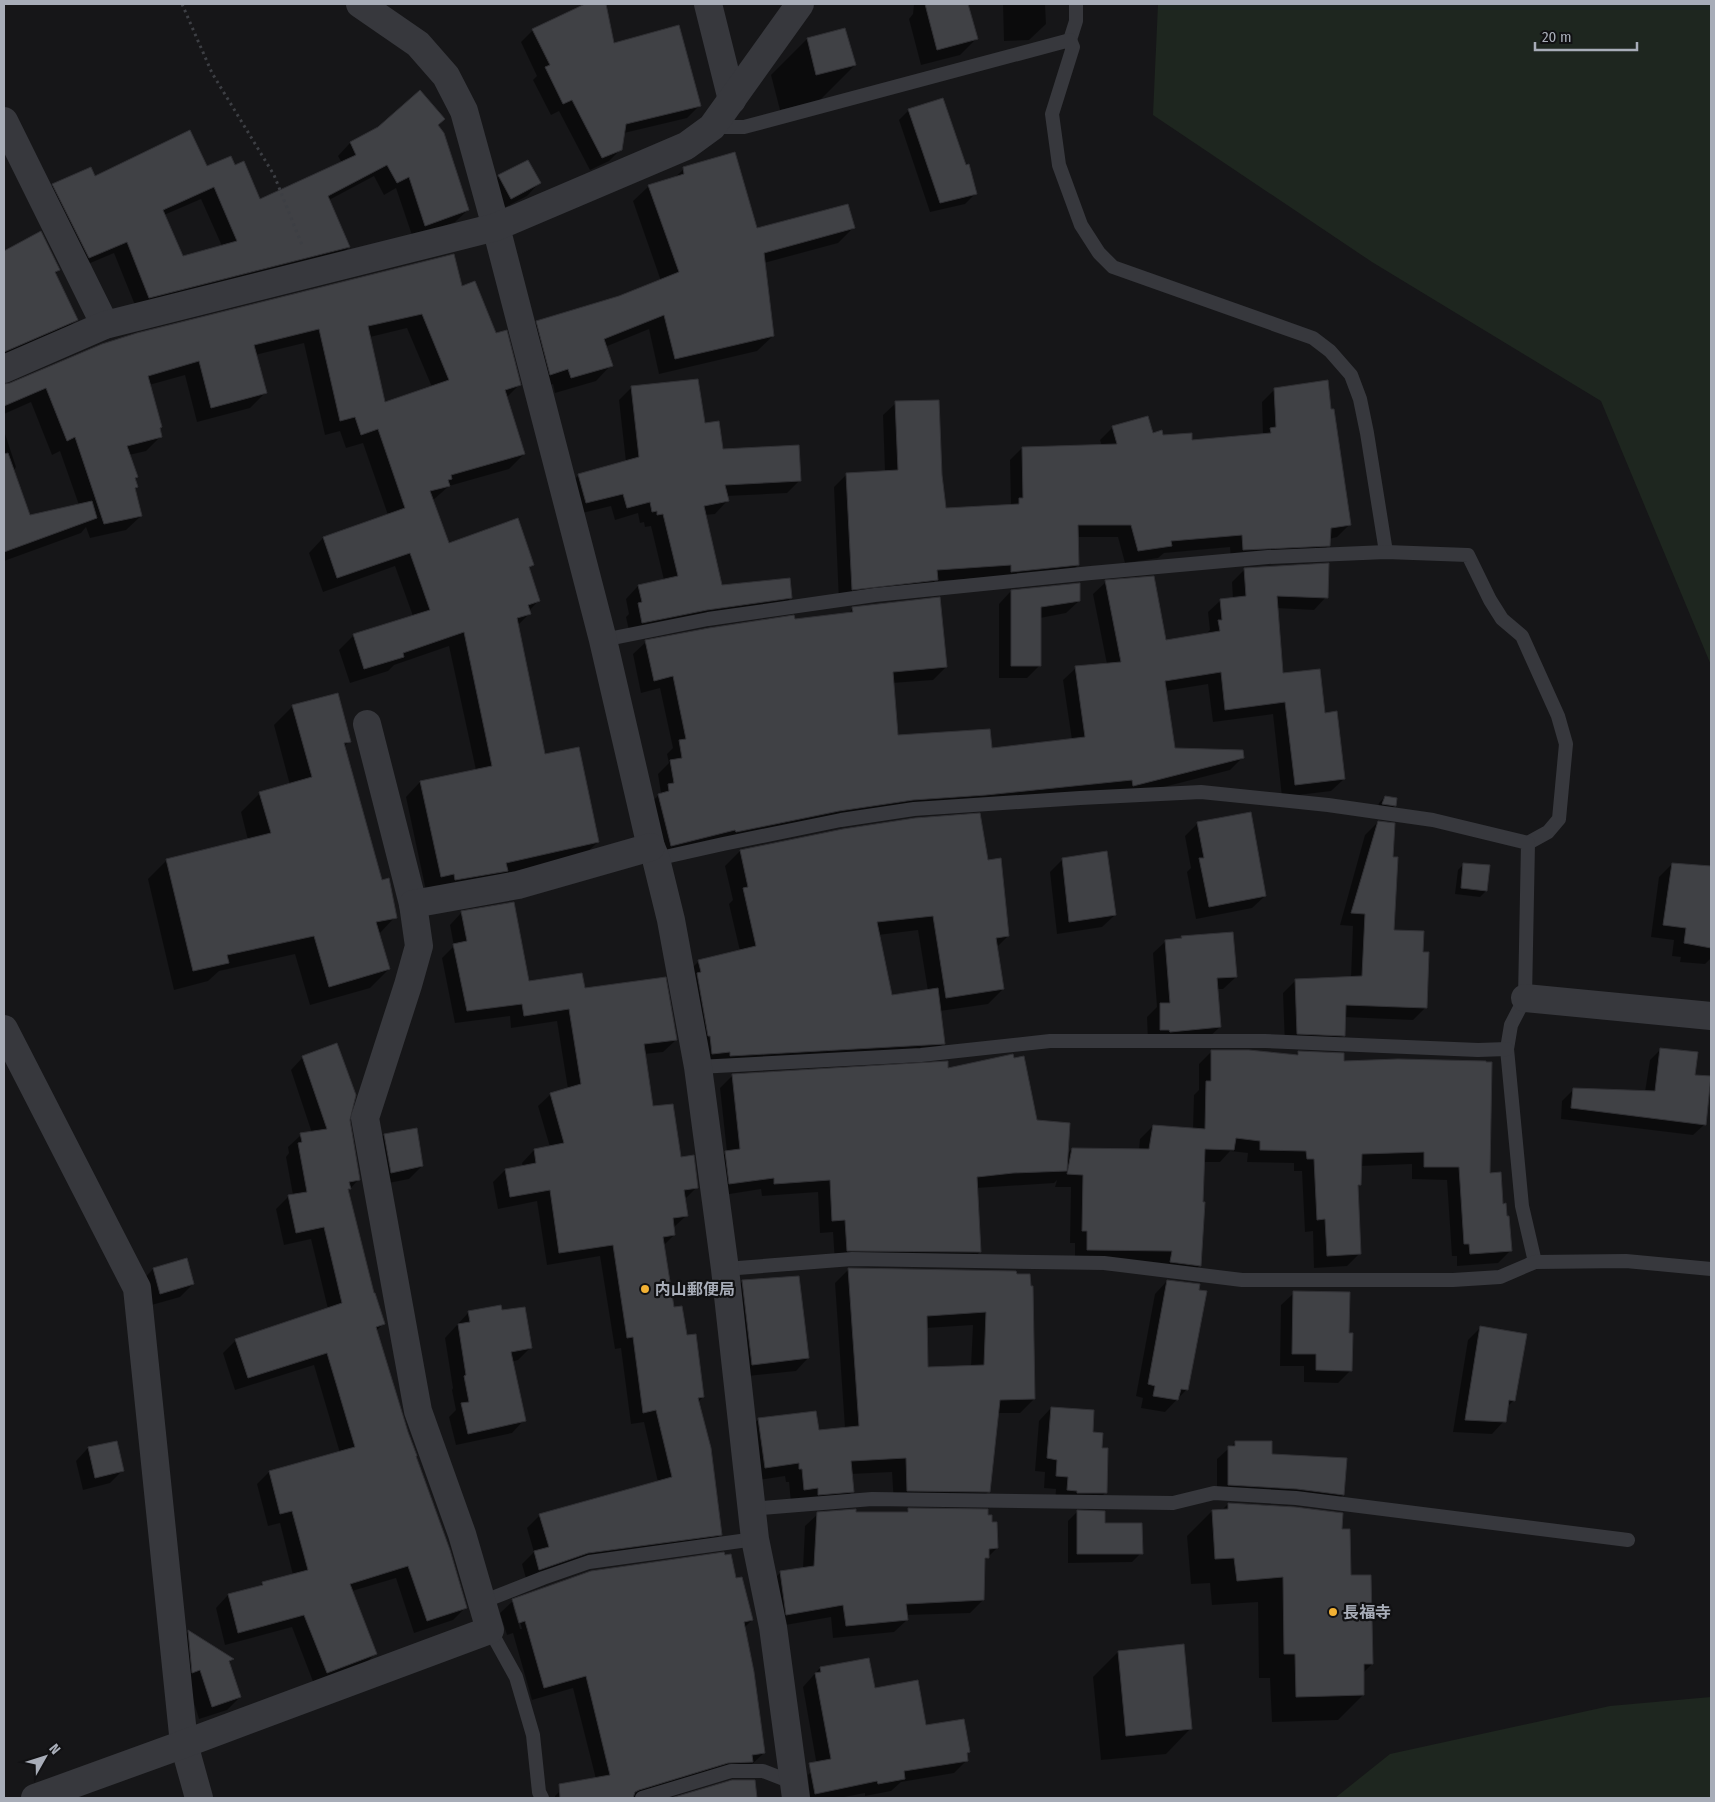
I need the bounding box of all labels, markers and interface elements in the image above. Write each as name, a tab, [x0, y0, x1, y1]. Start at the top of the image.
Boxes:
scale bar	[1535, 20, 1638, 52]
text: 20 m	[1542, 28, 1572, 46]
place label: 内山郵便局	[655, 1280, 735, 1299]
marker: 内山郵便局	[639, 1283, 651, 1295]
place label: 長福寺	[1343, 1603, 1391, 1622]
marker: 長福寺	[1327, 1606, 1339, 1618]
north arrow	[20, 1732, 70, 1782]
text: N	[45, 1741, 64, 1758]

